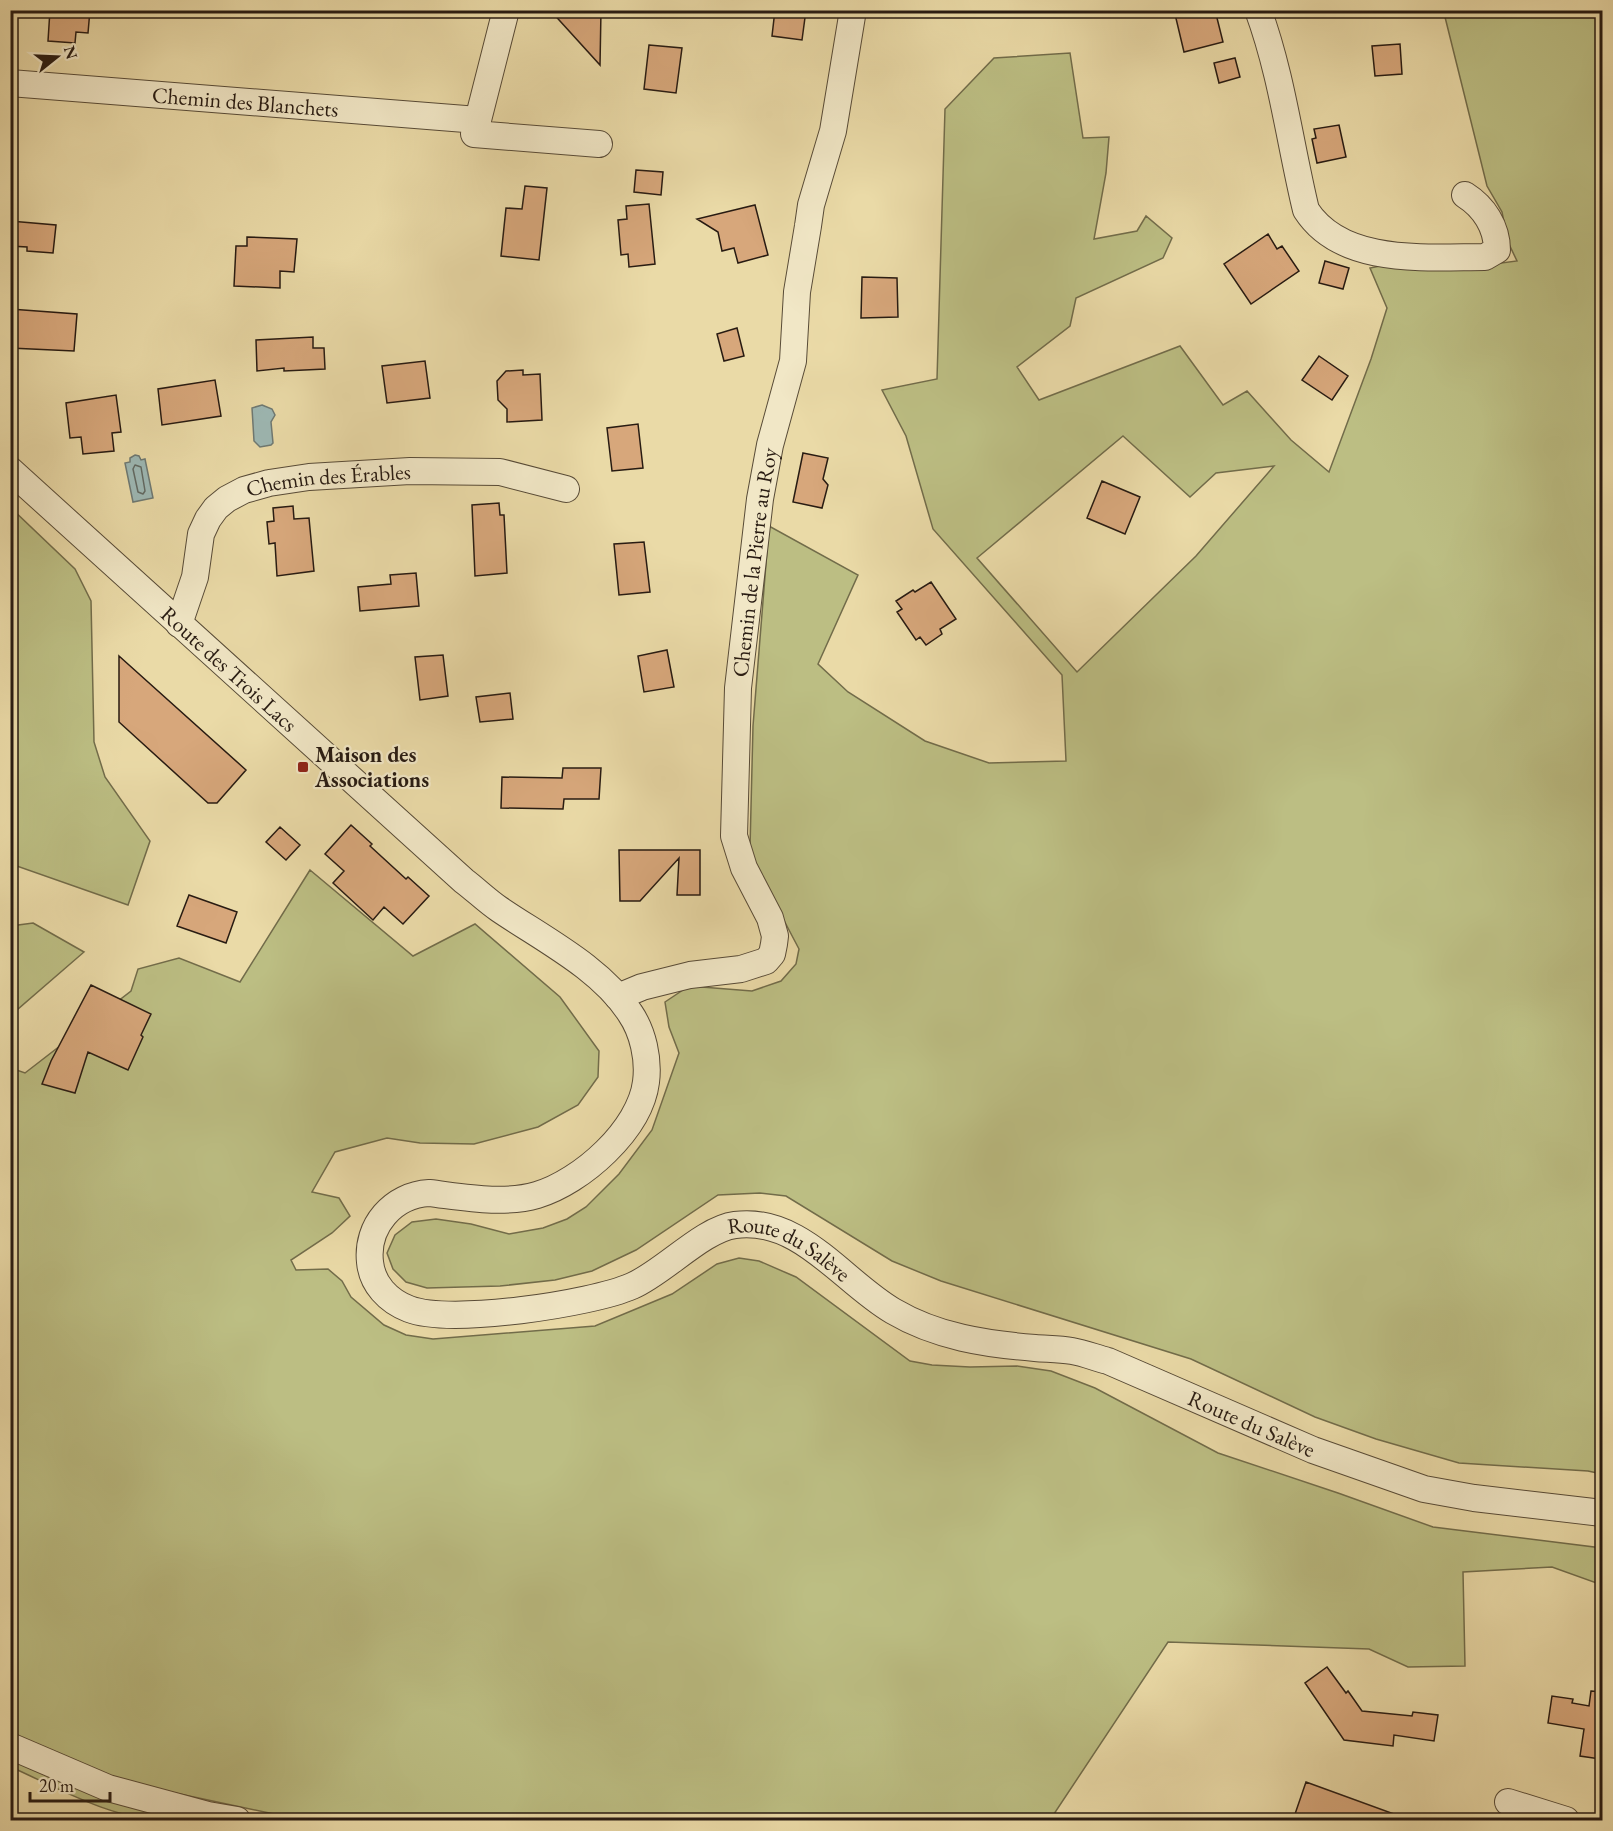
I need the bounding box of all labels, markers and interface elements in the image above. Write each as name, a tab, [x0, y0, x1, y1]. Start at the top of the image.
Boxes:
north arrow	[27, 27, 87, 87]
text: N	[59, 43, 83, 62]
street label: Chemin des Blanchets	[151, 80, 340, 124]
street label: Chemin de la Pierre au Roy	[725, 445, 784, 679]
street label: Chemin des Érables	[243, 457, 412, 504]
street label: Route des Trois Lacs	[155, 600, 304, 738]
place label: Maison des Associations	[314, 740, 429, 794]
marker: Maison des Associations	[296, 760, 310, 774]
street label: Route du Salève	[726, 1210, 857, 1289]
street label: Route du Salève	[1184, 1384, 1320, 1464]
scale bar	[30, 1765, 110, 1803]
text: 20 m	[39, 1774, 74, 1797]

